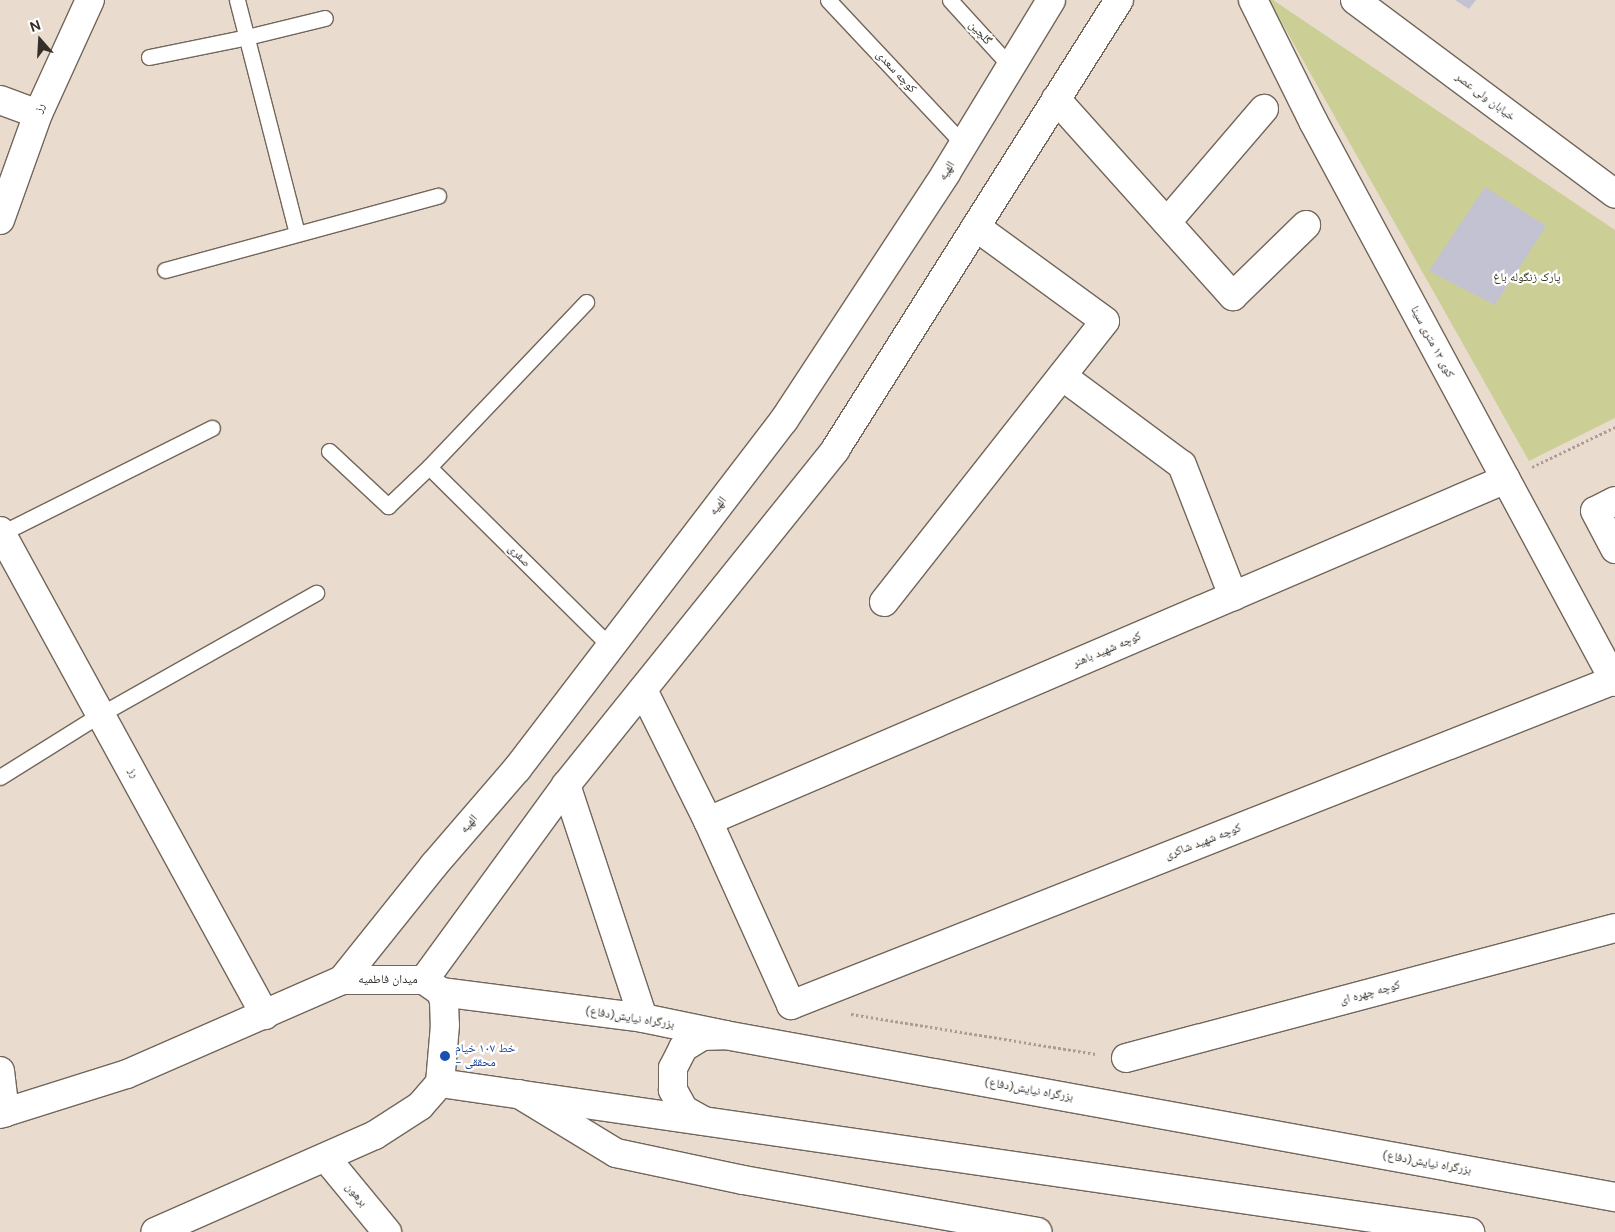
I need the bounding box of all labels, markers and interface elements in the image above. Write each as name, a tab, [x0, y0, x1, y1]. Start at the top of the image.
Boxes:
north arrow	[15, 15, 65, 65]
text: N	[27, 16, 43, 36]
street label: گلچین	[966, 18, 994, 48]
street label: کوچه سعدی	[873, 48, 919, 96]
street label: خیابان ولی عصر	[1452, 70, 1518, 124]
street label: رز	[32, 101, 48, 115]
street label: الهیه	[936, 159, 958, 183]
park label: پارک زنگوله باغ	[1493, 271, 1561, 285]
street label: کوی ۱۲ متری سینا	[1407, 304, 1457, 380]
street label: الهیه	[706, 494, 730, 518]
street label: صفری	[505, 542, 533, 570]
street label: کوچه شهید باهنر	[1070, 629, 1144, 671]
street label: رز	[124, 765, 142, 781]
street label: الهیه	[457, 812, 481, 836]
street label: کوچه شهید شاکری	[1163, 821, 1243, 863]
street label: میدان فاطمیه	[358, 973, 418, 987]
street label: کوچه چهره ای	[1338, 978, 1402, 1008]
street label: بزرگراه نیایش(دفاع)	[585, 1004, 675, 1032]
place label: خط ۱۰۷ خیام - محققی	[455, 1042, 515, 1070]
marker: خط ۱۰۷ خیام - محققی	[439, 1050, 451, 1062]
street label: بزرگراه نیایش(دفاع)	[984, 1075, 1074, 1105]
street label: بزرگراه نیایش(دفاع)	[1382, 1148, 1472, 1178]
street label: برهون	[342, 1180, 370, 1210]

